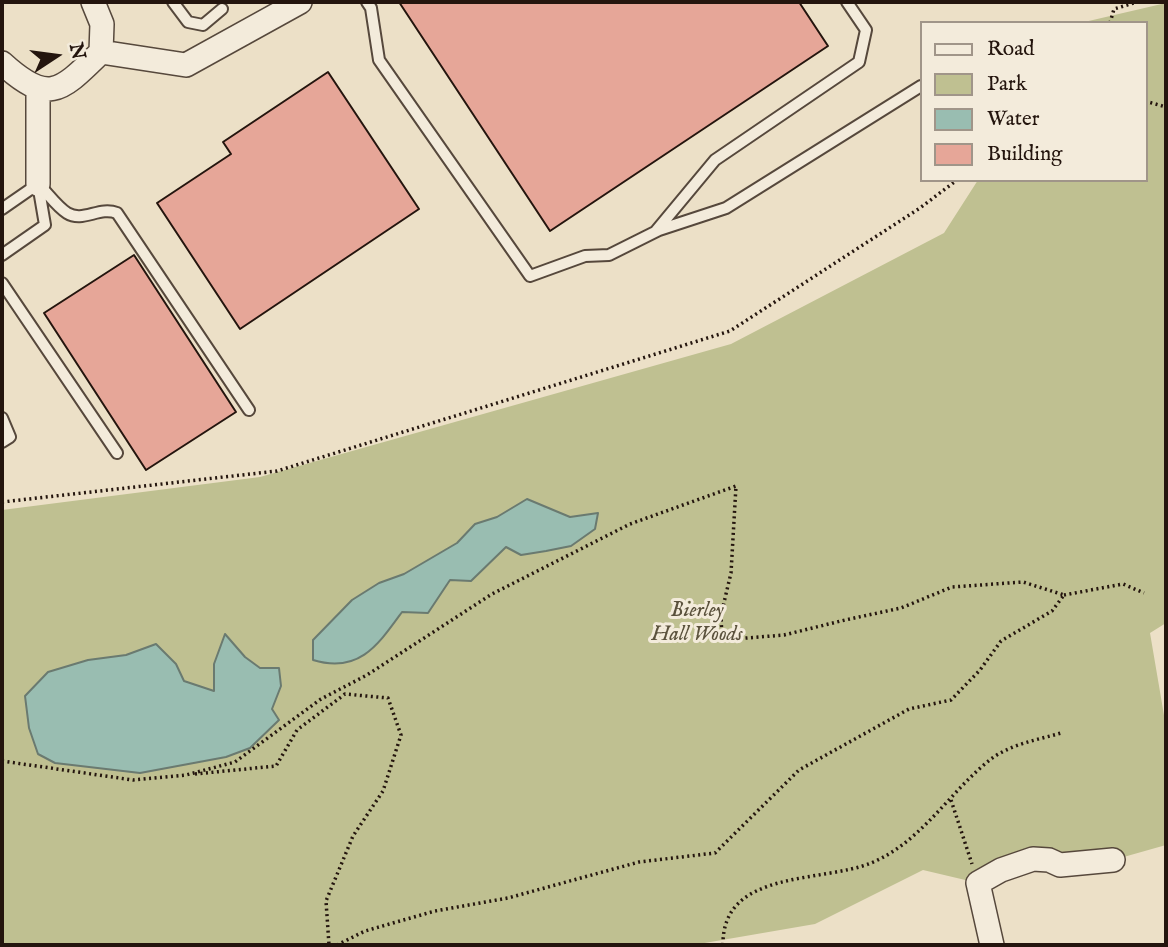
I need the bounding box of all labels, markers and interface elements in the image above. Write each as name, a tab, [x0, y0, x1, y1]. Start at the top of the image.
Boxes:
north arrow	[21, 21, 91, 91]
legend	[920, 21, 1147, 182]
text: Road	[987, 36, 1034, 63]
text: N	[63, 41, 90, 62]
text: Park	[987, 71, 1027, 98]
text: Water	[987, 106, 1039, 133]
text: Building	[987, 141, 1062, 168]
park label: Bierley Hall Woods	[652, 599, 742, 649]

